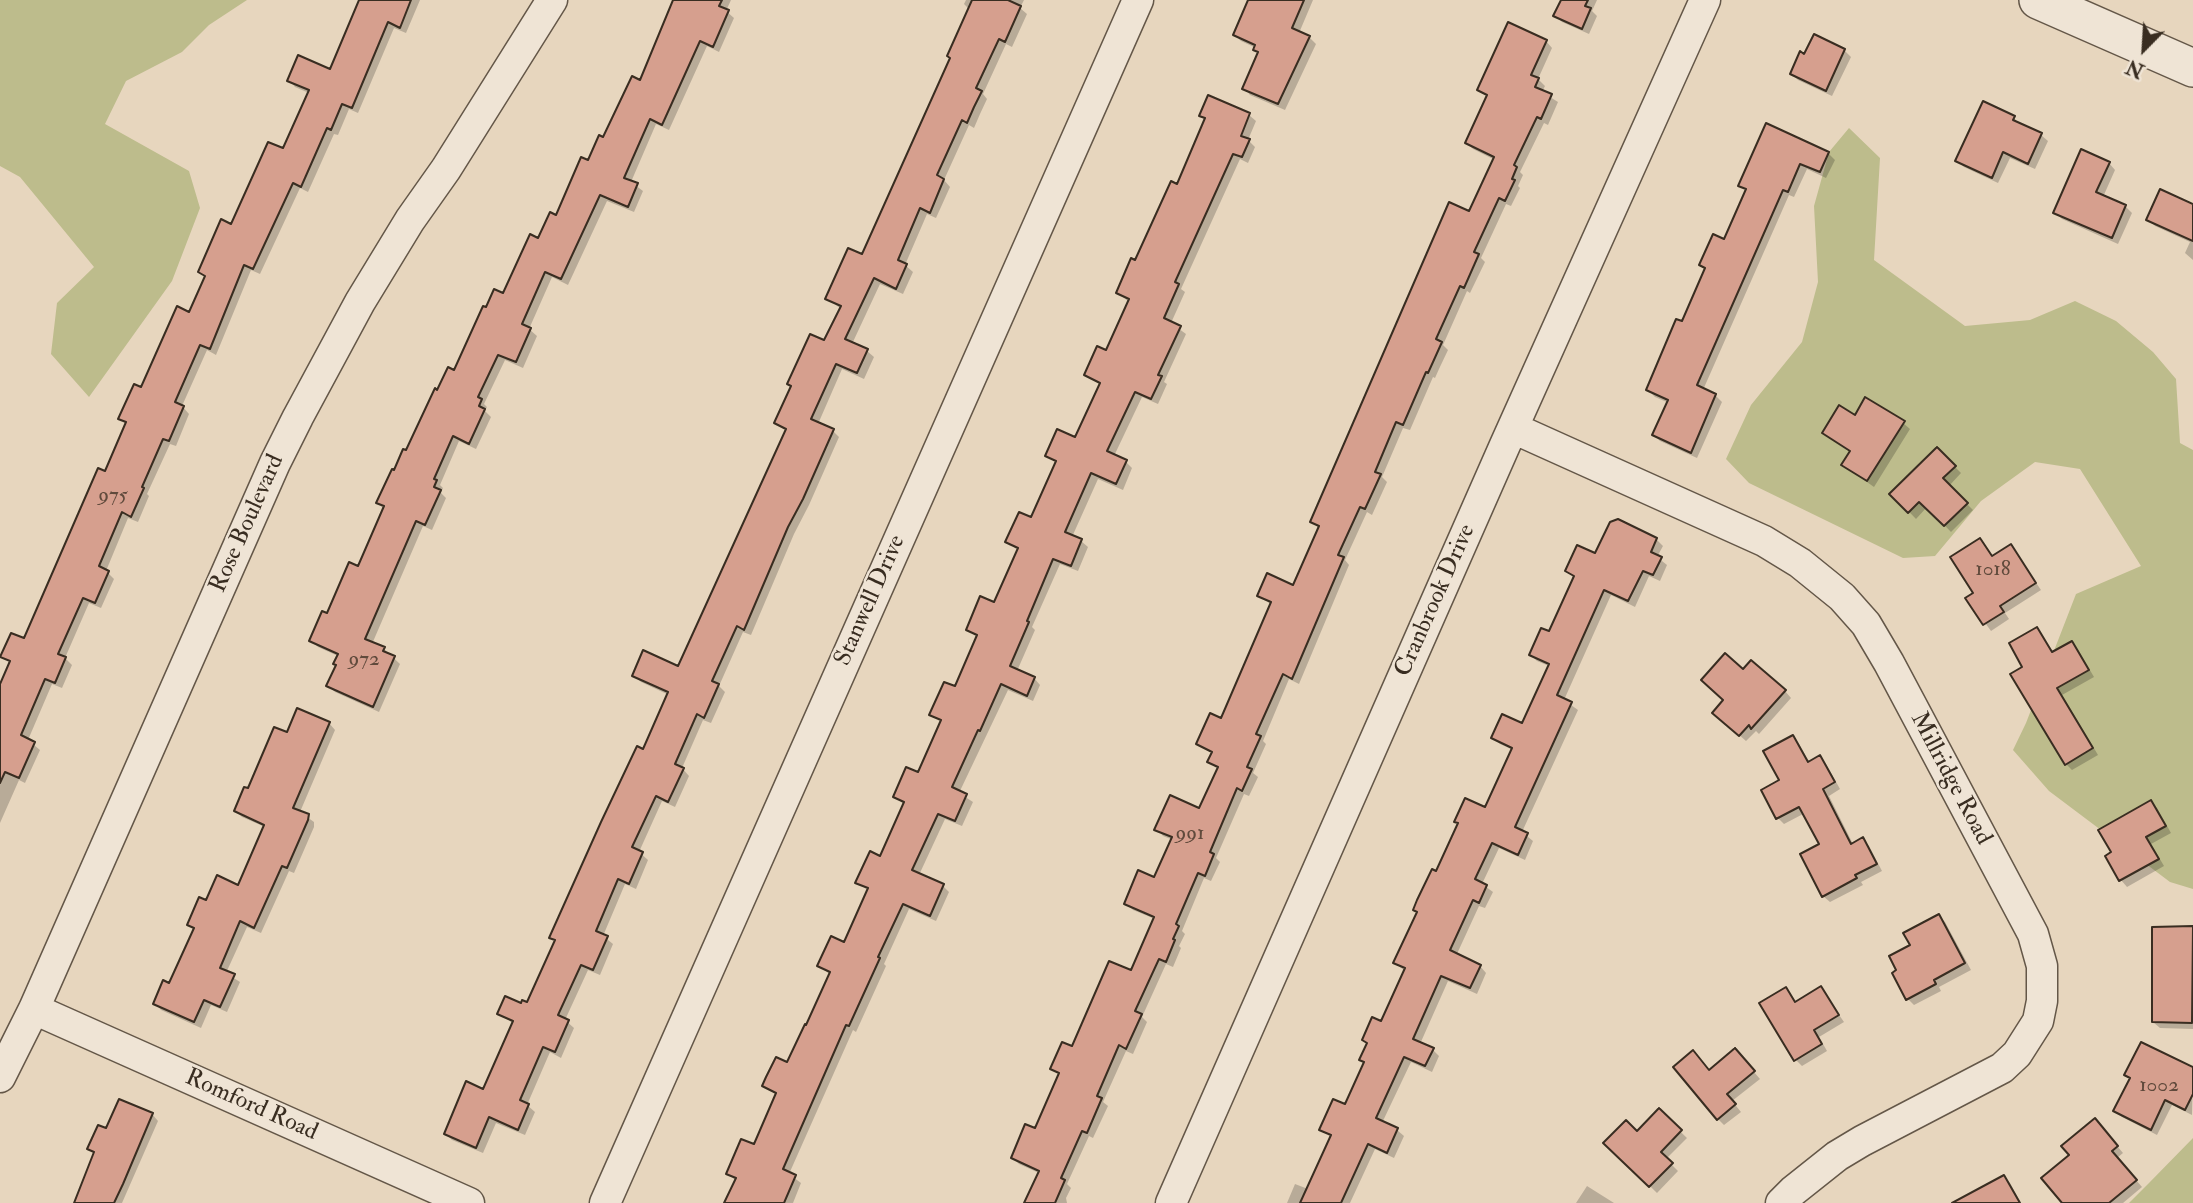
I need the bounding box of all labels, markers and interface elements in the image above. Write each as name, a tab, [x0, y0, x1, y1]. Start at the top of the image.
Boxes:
north arrow	[2109, 14, 2179, 84]
text: N	[2123, 54, 2148, 83]
street label: Rose Boulevard	[205, 450, 291, 598]
house number: 975	[98, 483, 128, 509]
street label: Cranbrook Drive	[1390, 520, 1482, 682]
street label: Stanwell Drive	[829, 531, 913, 671]
house number: 1018	[1975, 557, 2011, 583]
house number: 972	[348, 647, 380, 673]
street label: Millridge Road	[1903, 708, 1997, 850]
house number: 991	[1176, 821, 1204, 847]
street label: Romford Road	[180, 1064, 322, 1148]
house number: 1002	[2139, 1073, 2179, 1099]

